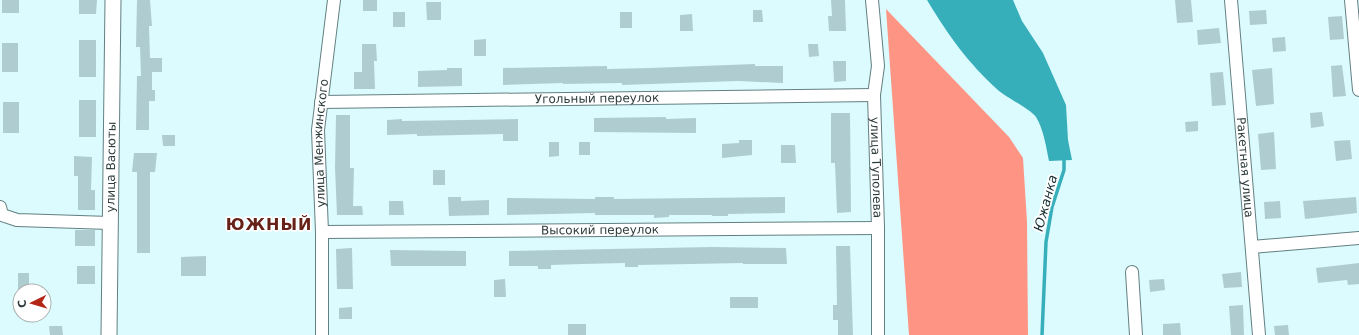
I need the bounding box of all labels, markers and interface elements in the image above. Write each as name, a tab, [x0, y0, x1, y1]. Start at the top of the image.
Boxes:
street label: улица Менжинского	[311, 78, 331, 208]
street label: Угольный переулок	[535, 91, 659, 106]
street label: улица Туполева	[868, 117, 885, 218]
street label: Ракетная улица	[1234, 117, 1256, 218]
street label: улица Васюты	[103, 122, 119, 212]
water label: Южанка	[1031, 173, 1060, 233]
district label: ЮЖНЫЙ	[226, 215, 312, 234]
street label: Высокий переулок	[541, 223, 659, 237]
north arrow	[12, 283, 52, 323]
text: С	[16, 299, 29, 308]

